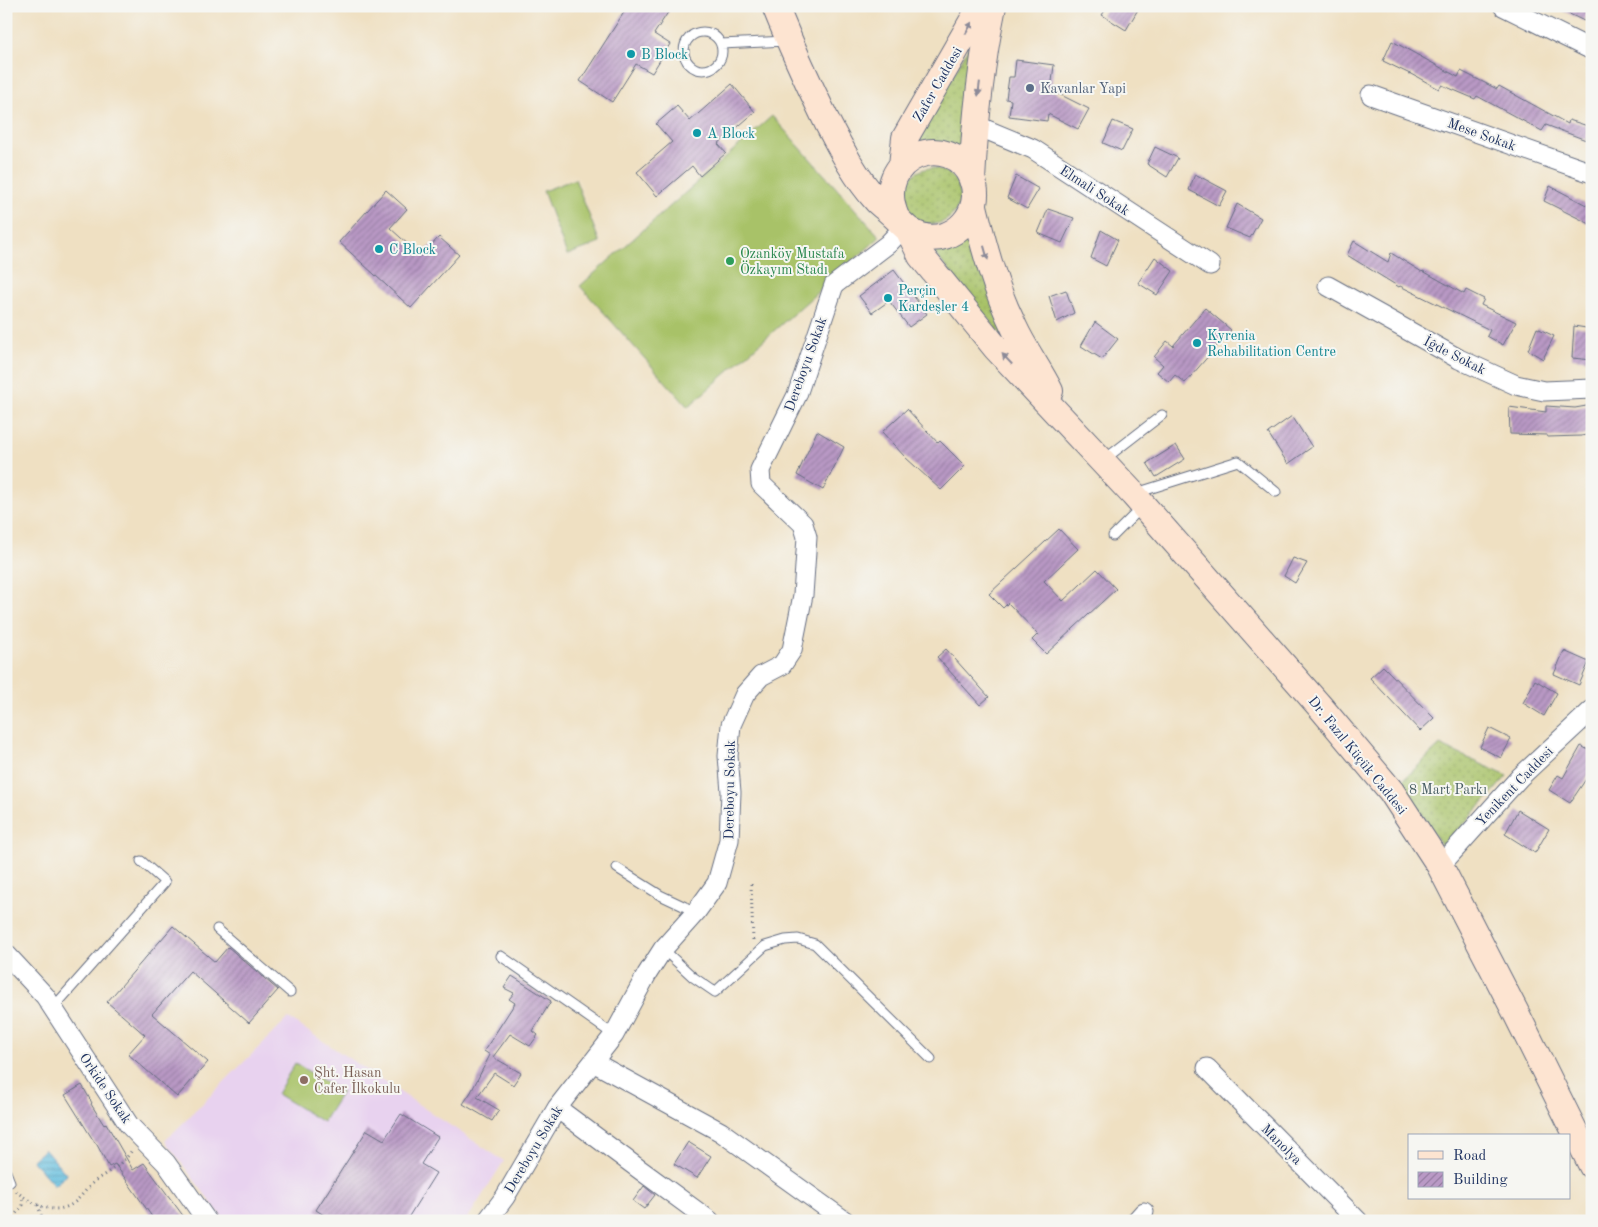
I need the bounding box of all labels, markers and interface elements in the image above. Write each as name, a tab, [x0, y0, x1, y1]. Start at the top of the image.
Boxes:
one-way arrow	[965, 21, 973, 35]
street label: Zafer Caddesi	[911, 44, 965, 124]
marker: B Block	[625, 48, 637, 60]
place label: B Block	[641, 48, 688, 62]
one-way arrow	[975, 81, 983, 97]
marker: Kavanlar Yapi	[1024, 82, 1036, 94]
place label: Kavanlar Yapi	[1040, 82, 1126, 96]
street label: Mese Sokak	[1446, 116, 1518, 154]
marker: A Block	[691, 127, 703, 139]
place label: A Block	[707, 127, 755, 141]
street label: Elmali Sokak	[1057, 163, 1132, 219]
marker: C Block	[373, 243, 385, 255]
place label: C Block	[389, 243, 436, 257]
one-way arrow	[982, 246, 990, 261]
place label: Ozanköy Mustafa Özkayım Stadı	[740, 247, 845, 277]
marker: Ozanköy Mustafa Özkayım Stadı	[724, 255, 736, 267]
place label: Perçin Kardeşler 4	[898, 284, 969, 314]
marker: Perçin Kardeşler 4	[882, 292, 894, 304]
street label: Dereboyu Sokak	[782, 315, 830, 414]
place label: Kyrenia Rehabilitation Centre	[1207, 329, 1336, 359]
street label: İĝde Sokak	[1421, 332, 1489, 378]
marker: Kyrenia Rehabilitation Centre	[1191, 337, 1203, 349]
one-way arrow	[1001, 354, 1013, 366]
street label: Dr. Fazıl Küçük Caddesi	[1305, 694, 1409, 818]
street label: Dereboyu Sokak	[722, 740, 738, 840]
street label: Yenikent Caddesi	[1473, 744, 1556, 829]
park label: 8 Mart Parkı	[1409, 783, 1487, 797]
street label: Orkide Sokak	[77, 1051, 134, 1126]
place label: Şht. Hasan Cafer İlkokulu	[314, 1066, 401, 1096]
marker: Şht. Hasan Cafer İlkokulu	[298, 1074, 310, 1086]
street label: Dereboyu Sokak	[502, 1103, 566, 1196]
street label: Manolya	[1258, 1122, 1304, 1168]
legend	[1408, 1134, 1570, 1200]
text: Road	[1453, 1149, 1487, 1164]
text: Building	[1453, 1173, 1508, 1188]

